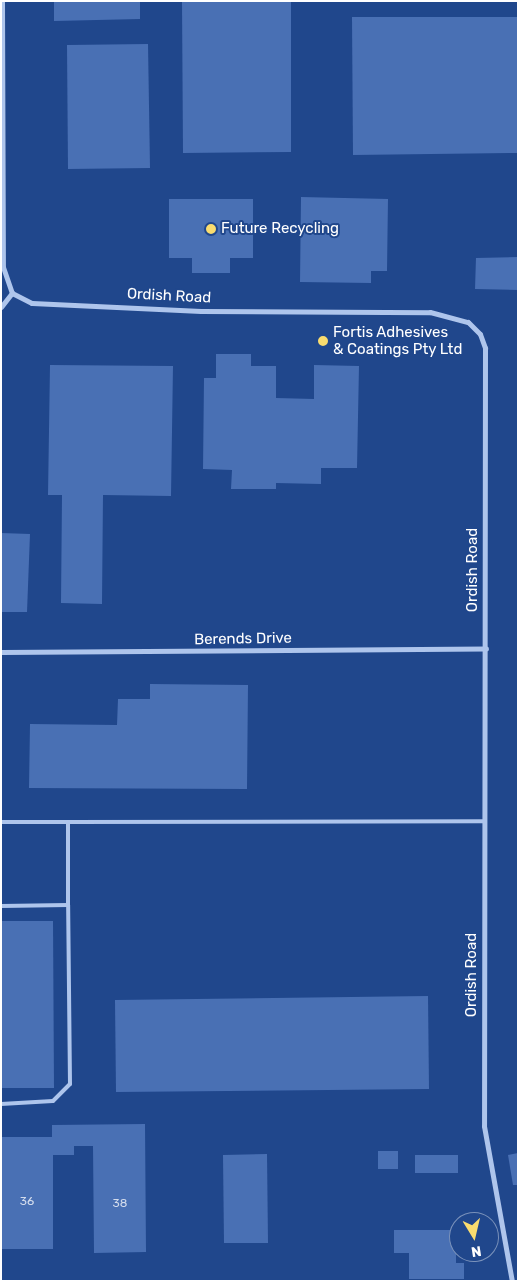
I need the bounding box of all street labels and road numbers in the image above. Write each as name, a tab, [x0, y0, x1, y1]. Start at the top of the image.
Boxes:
street label: Ordish Road	[126, 285, 212, 307]
street label: Ordish Road	[464, 528, 482, 612]
street label: Berends Drive	[194, 629, 292, 649]
street label: Ordish Road	[463, 933, 481, 1017]

